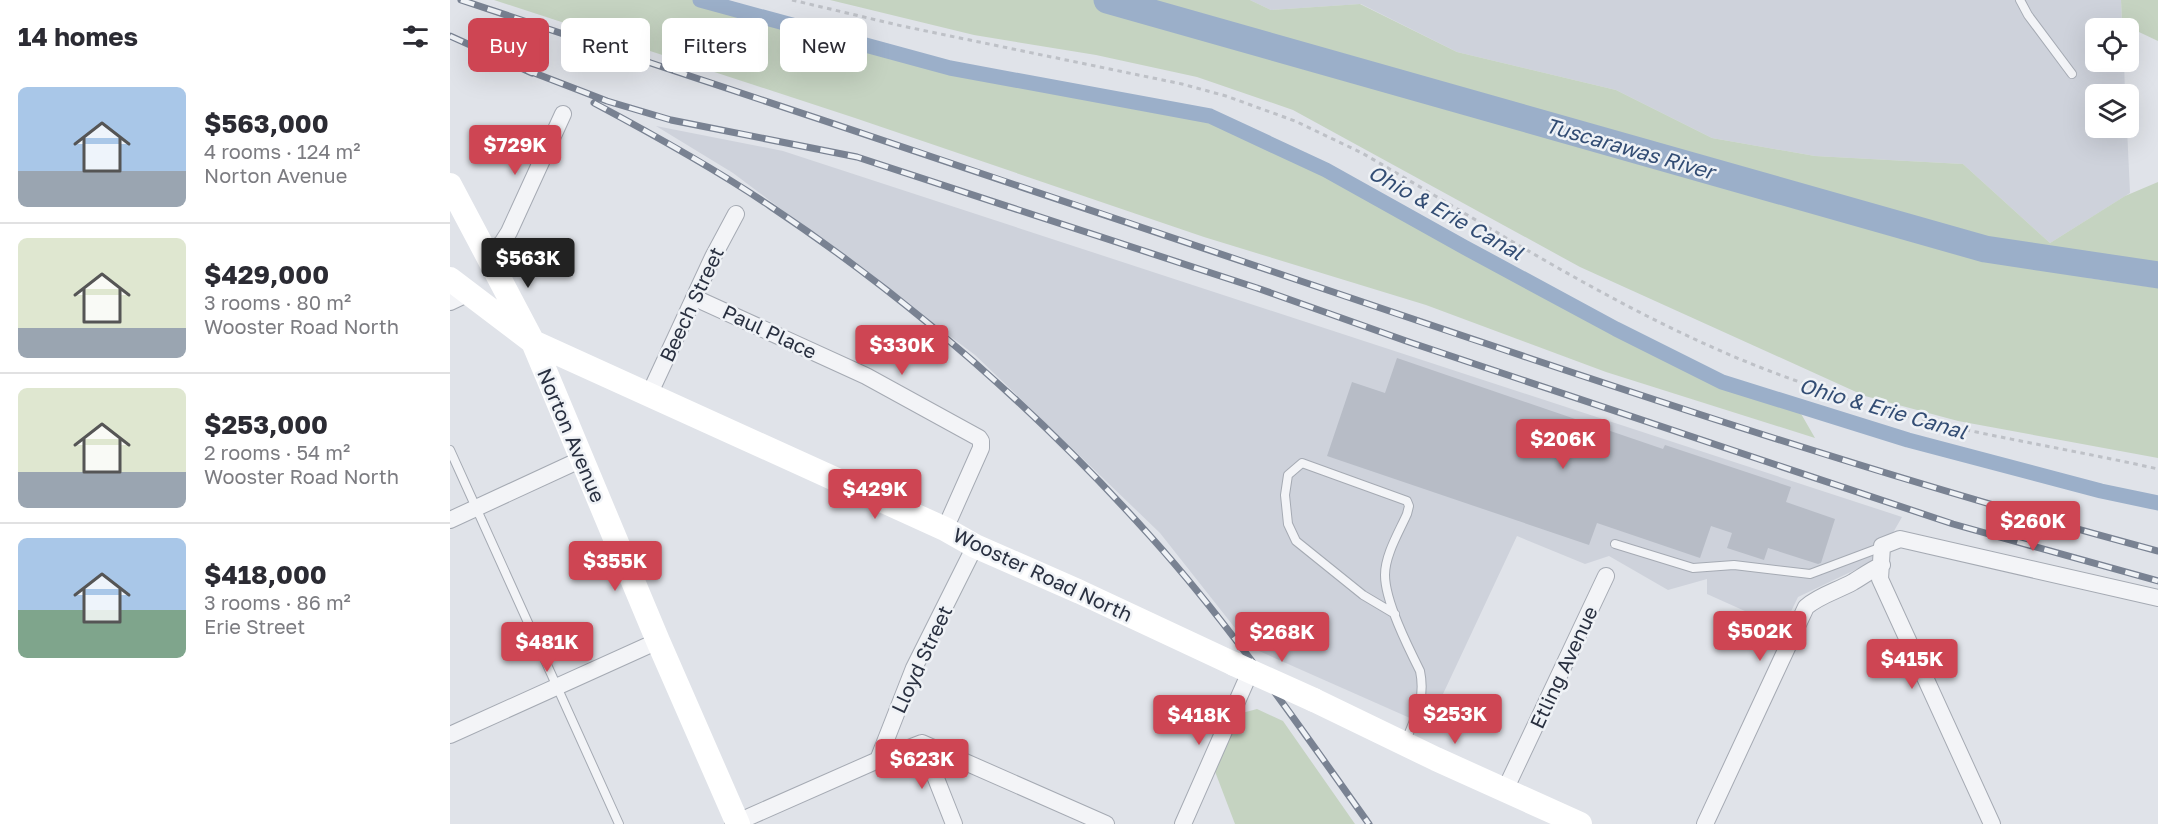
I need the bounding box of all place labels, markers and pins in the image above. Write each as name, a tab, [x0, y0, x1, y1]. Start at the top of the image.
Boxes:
pin: $729K	[473, 125, 557, 176]
pin: $563K	[486, 238, 570, 289]
pin: $330K	[860, 325, 944, 376]
pin: $206K	[1521, 419, 1605, 470]
pin: $429K	[833, 469, 917, 520]
pin: $260K	[1991, 501, 2075, 552]
pin: $355K	[573, 541, 657, 592]
pin: $502K	[1718, 611, 1802, 662]
pin: $268K	[1240, 612, 1324, 663]
pin: $481K	[505, 622, 589, 673]
pin: $415K	[1870, 639, 1954, 690]
pin: $253K	[1413, 694, 1497, 745]
pin: $418K	[1157, 695, 1241, 746]
pin: $623K	[880, 739, 964, 790]

